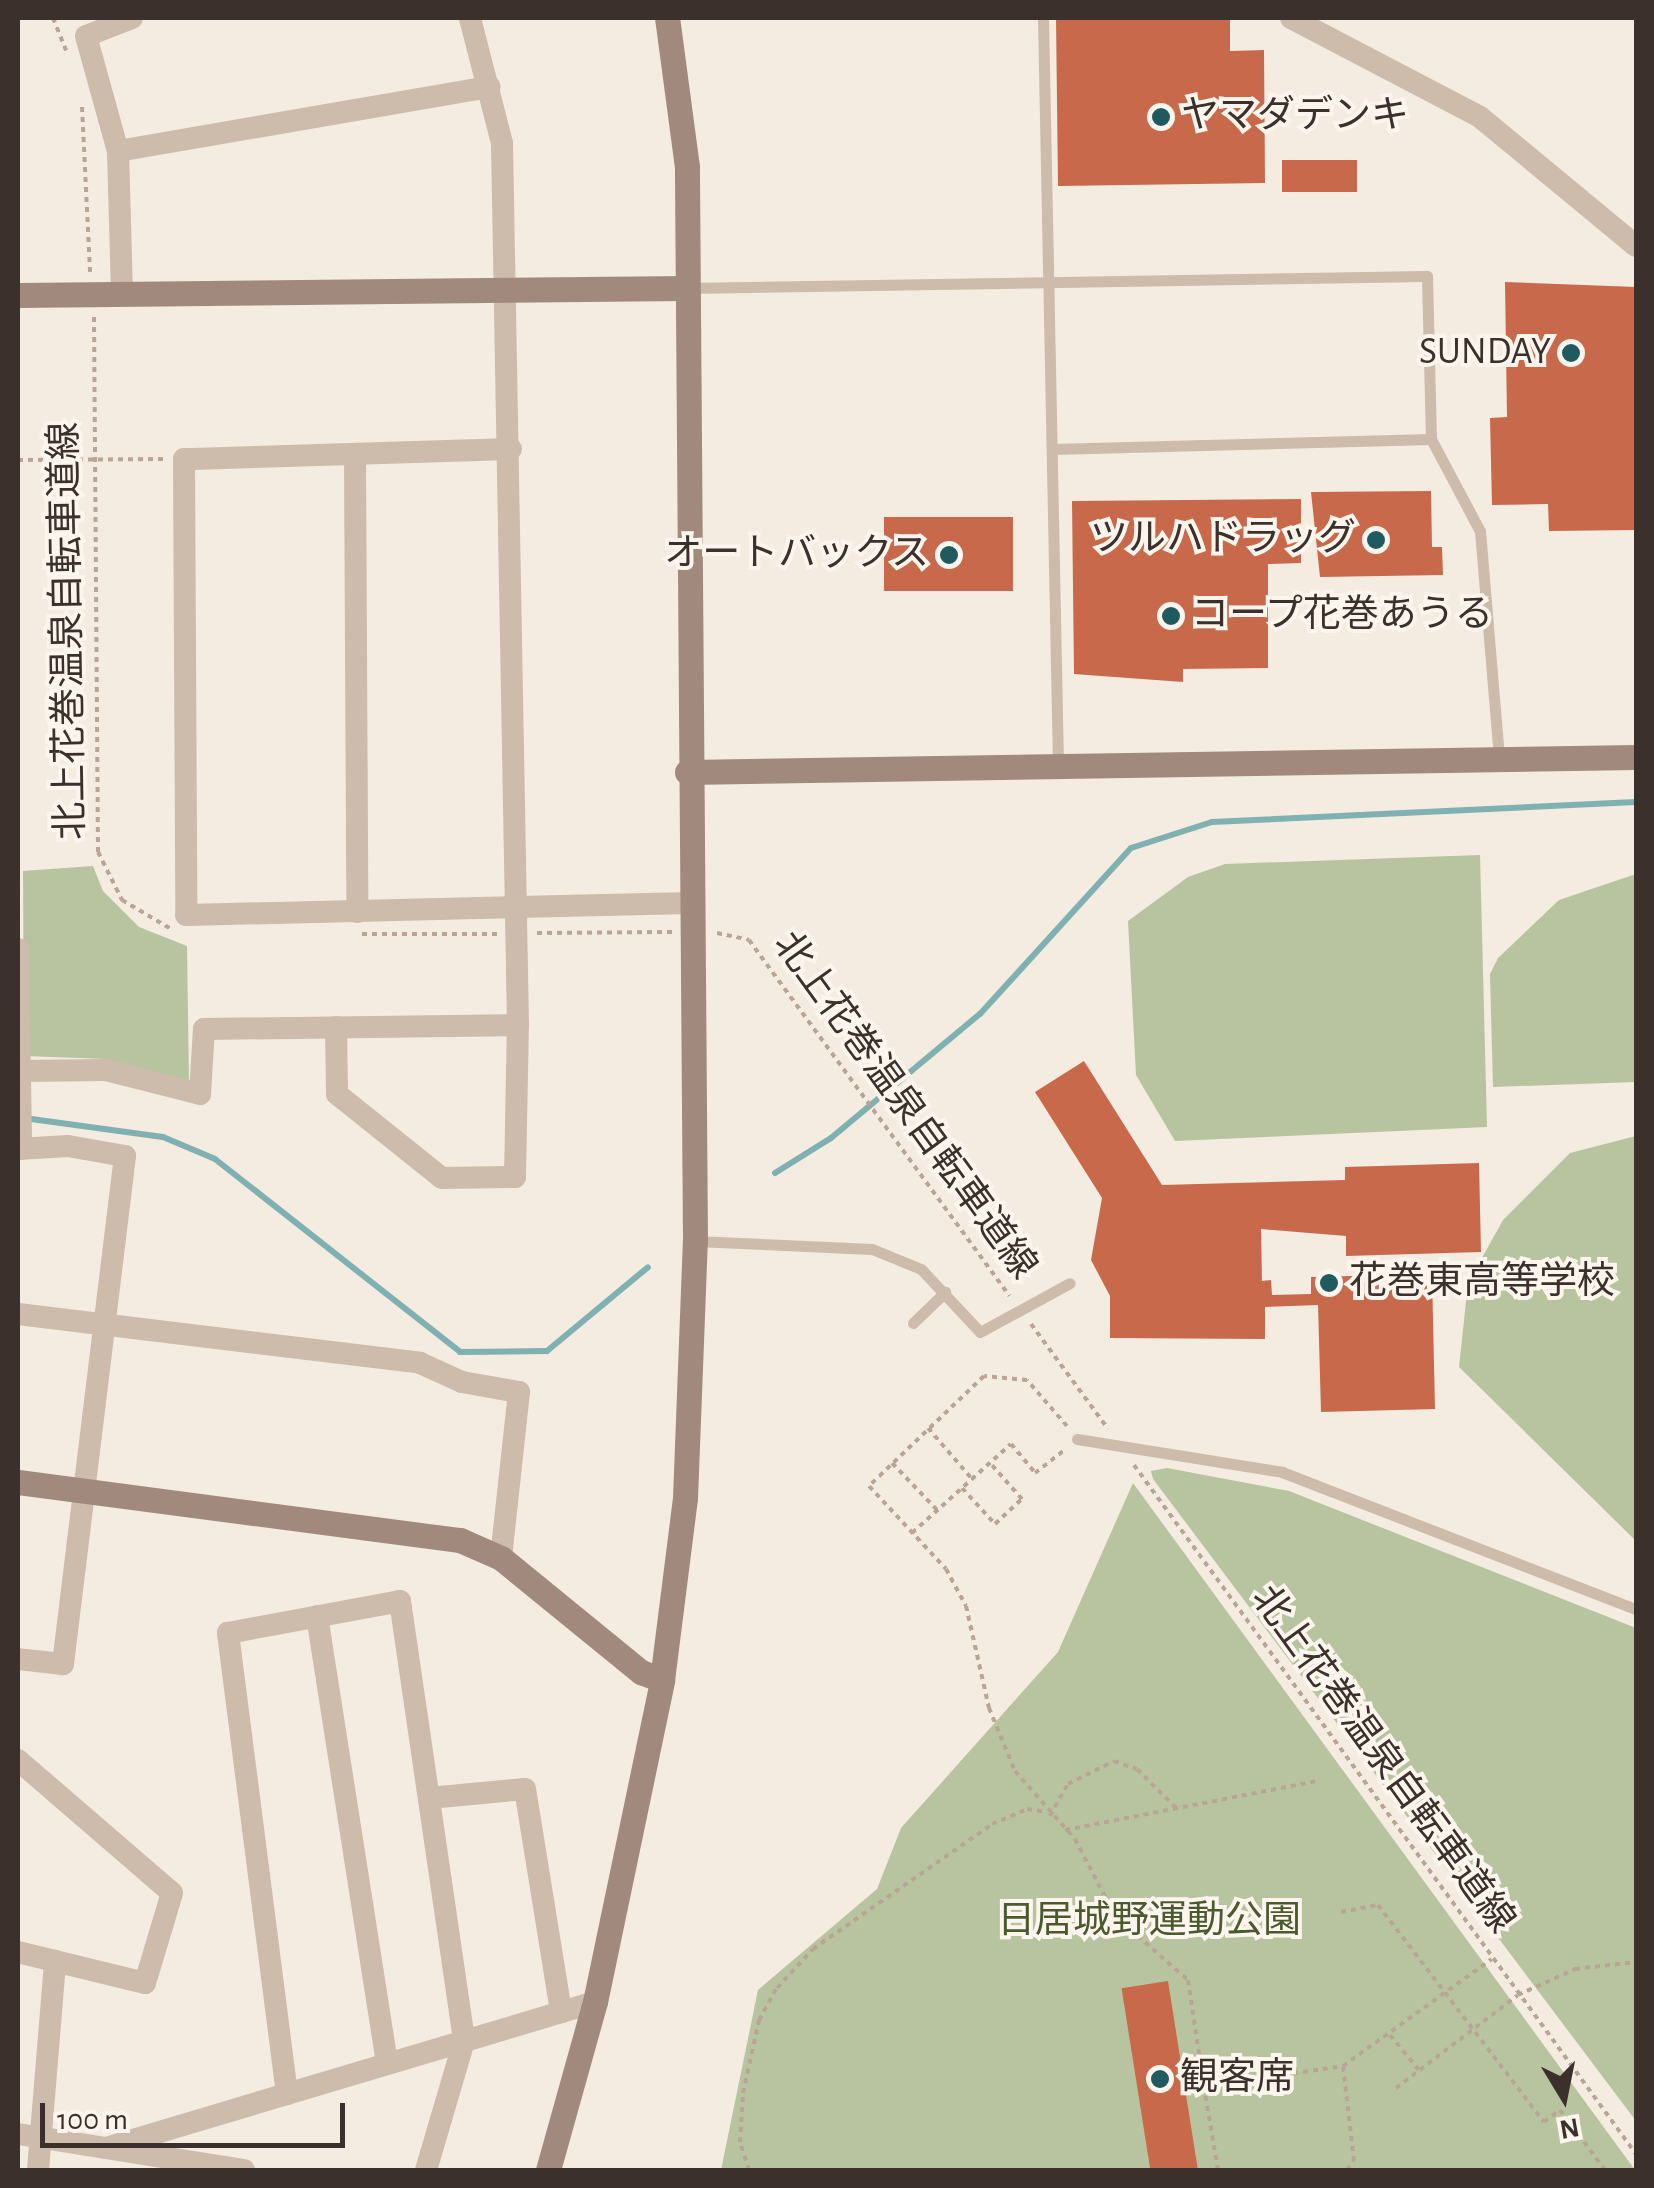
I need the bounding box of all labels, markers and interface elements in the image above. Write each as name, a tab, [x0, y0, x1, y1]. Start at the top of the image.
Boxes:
place label: ヤマダデンキ	[1181, 94, 1409, 140]
marker: ヤマダデンキ	[1150, 106, 1172, 128]
place label: SUNDAY	[1419, 330, 1551, 376]
marker: SUNDAY	[1560, 342, 1582, 364]
street label: 北上花巻温泉自転車道線	[43, 422, 95, 840]
place label: ツルハドラッグ	[1090, 517, 1356, 563]
marker: ツルハドラッグ	[1365, 529, 1387, 551]
place label: オートバックス	[663, 532, 929, 578]
marker: オートバックス	[938, 544, 960, 566]
place label: コープ花巻あうる	[1191, 593, 1495, 639]
marker: コープ花巻あうる	[1160, 605, 1182, 627]
street label: 北上花巻温泉自転車道線	[763, 924, 1045, 1288]
place label: 花巻東高等学校	[1349, 1260, 1615, 1306]
marker: 花巻東高等学校	[1318, 1272, 1340, 1294]
street label: 北上花巻温泉自転車道線	[1241, 1578, 1523, 1942]
park label: 日居城野運動公園	[997, 1899, 1301, 1945]
north arrow	[1514, 2048, 1614, 2148]
place label: 観客席	[1180, 2056, 1294, 2102]
marker: 観客席	[1149, 2068, 1171, 2090]
scale bar	[45, 2083, 350, 2145]
text: 100 m	[57, 2105, 128, 2135]
text: N	[1557, 2112, 1581, 2143]

